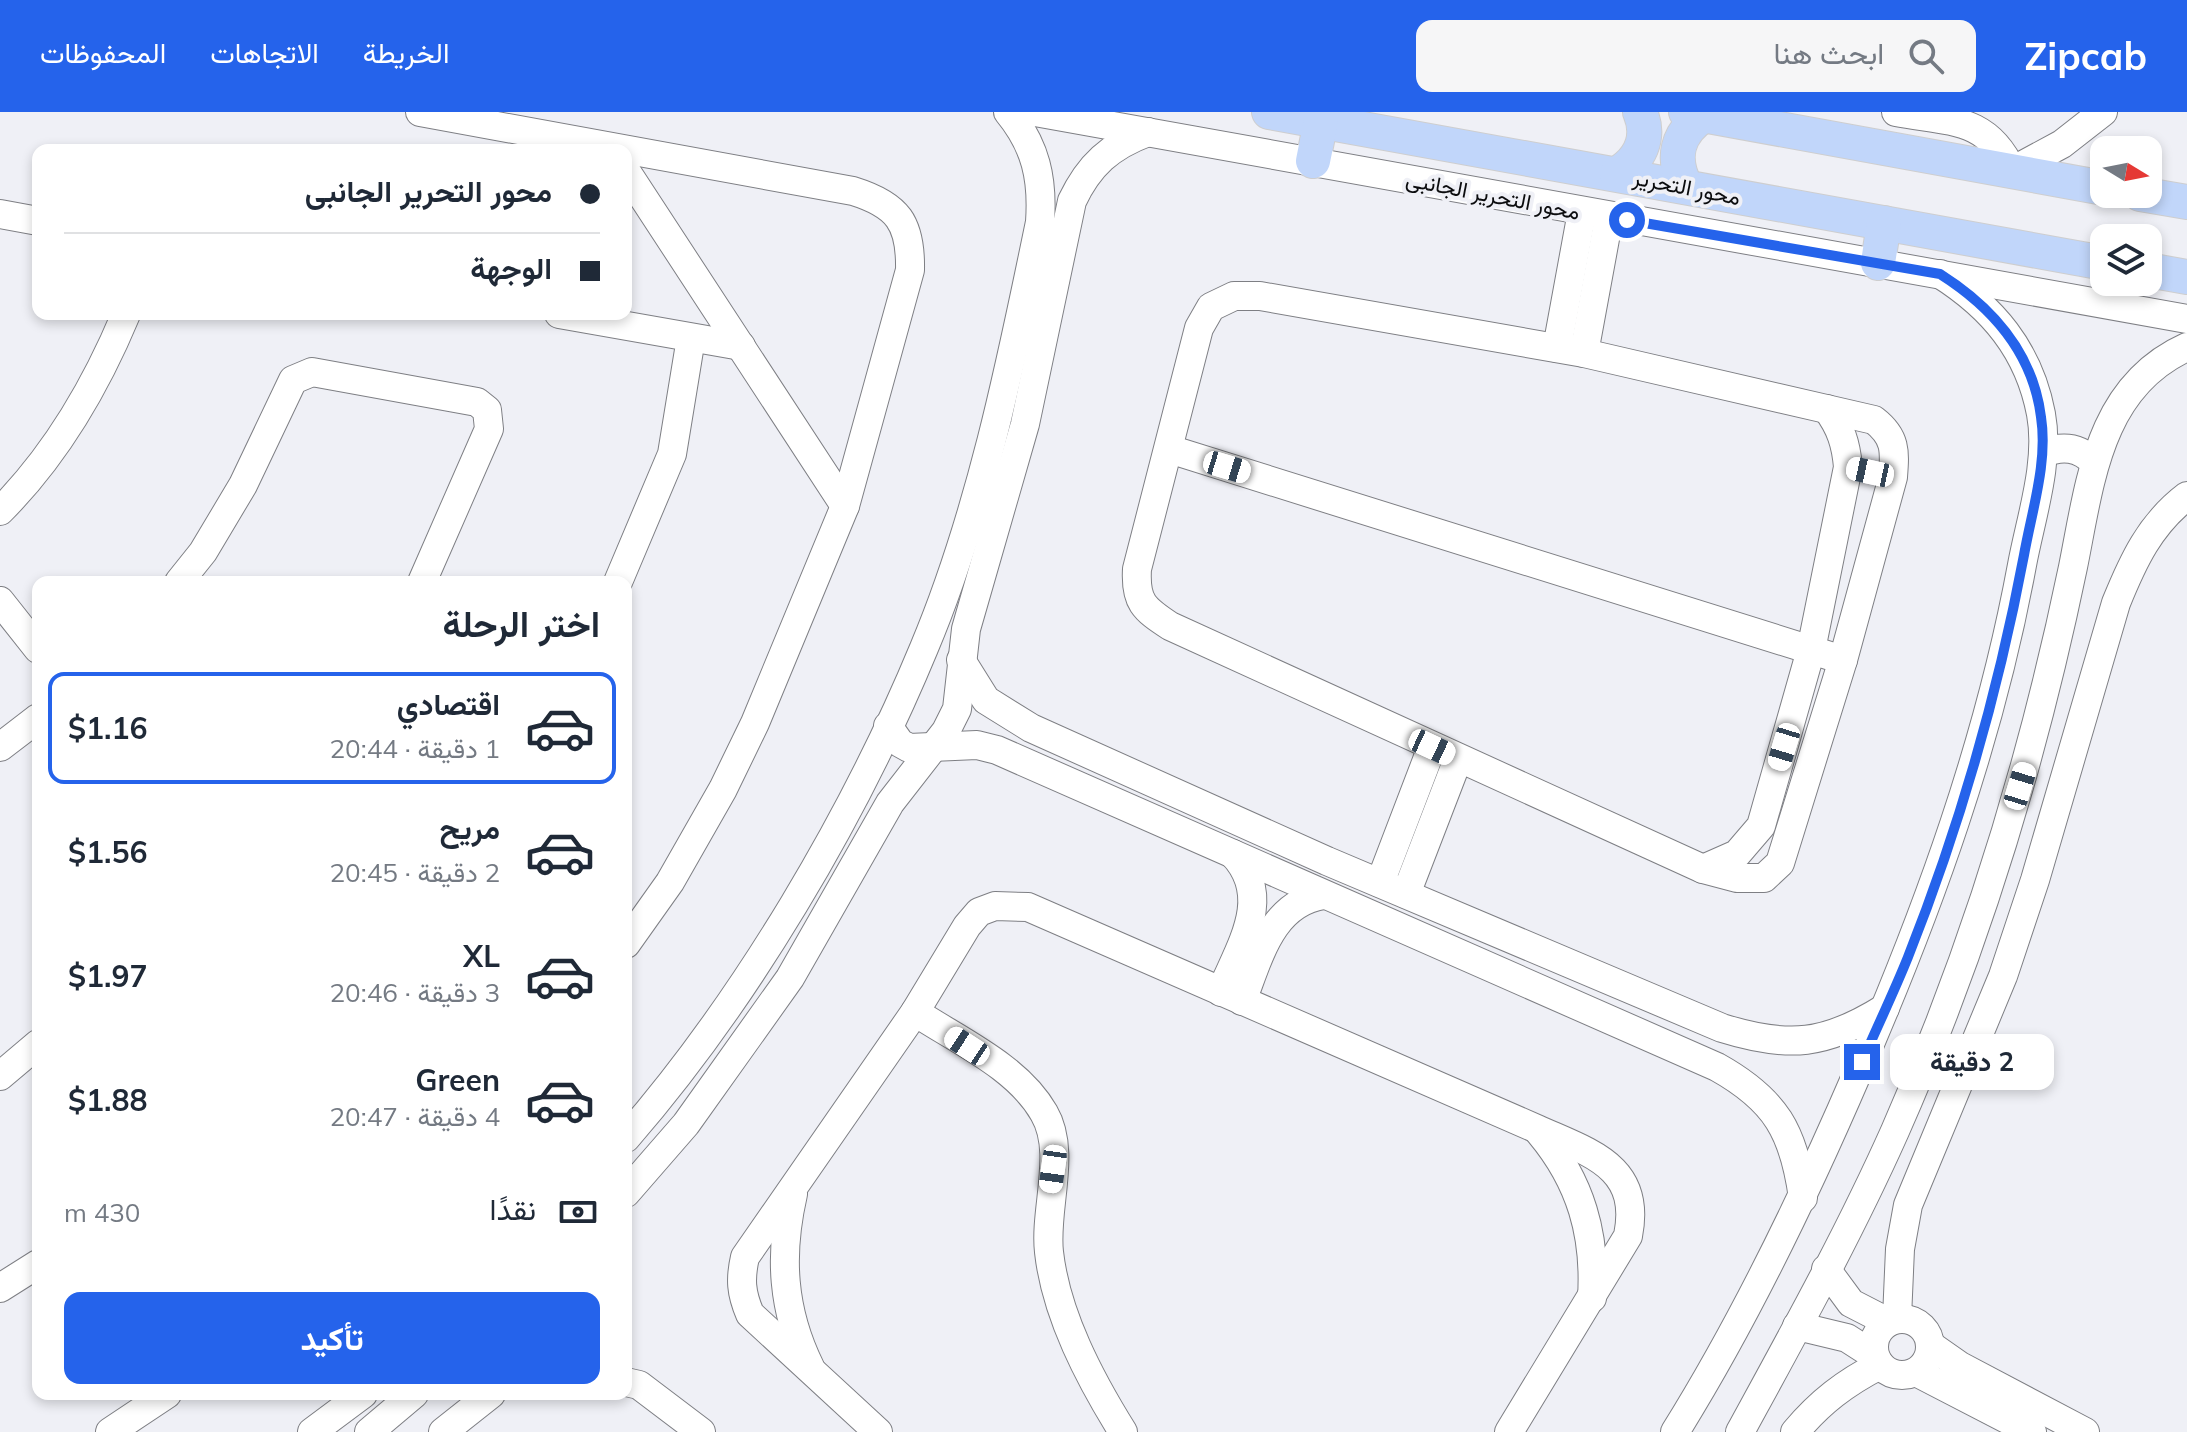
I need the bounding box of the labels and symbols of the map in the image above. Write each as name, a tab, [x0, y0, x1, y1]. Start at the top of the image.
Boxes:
north arrow	[2090, 136, 2162, 208]
street label: محور التحرير	[1630, 163, 1743, 211]
street label: محور التحرير الجانبى	[1404, 164, 1582, 226]
route start	[1609, 202, 1645, 238]
car	[1201, 449, 1253, 485]
car	[1844, 455, 1896, 489]
car	[1766, 721, 1802, 773]
car	[1405, 726, 1459, 768]
car	[2002, 760, 2038, 812]
car	[940, 1023, 994, 1069]
callout: 2 دقيقة	[1890, 1034, 2054, 1090]
route end	[1844, 1044, 1880, 1080]
car	[1038, 1144, 1068, 1194]

